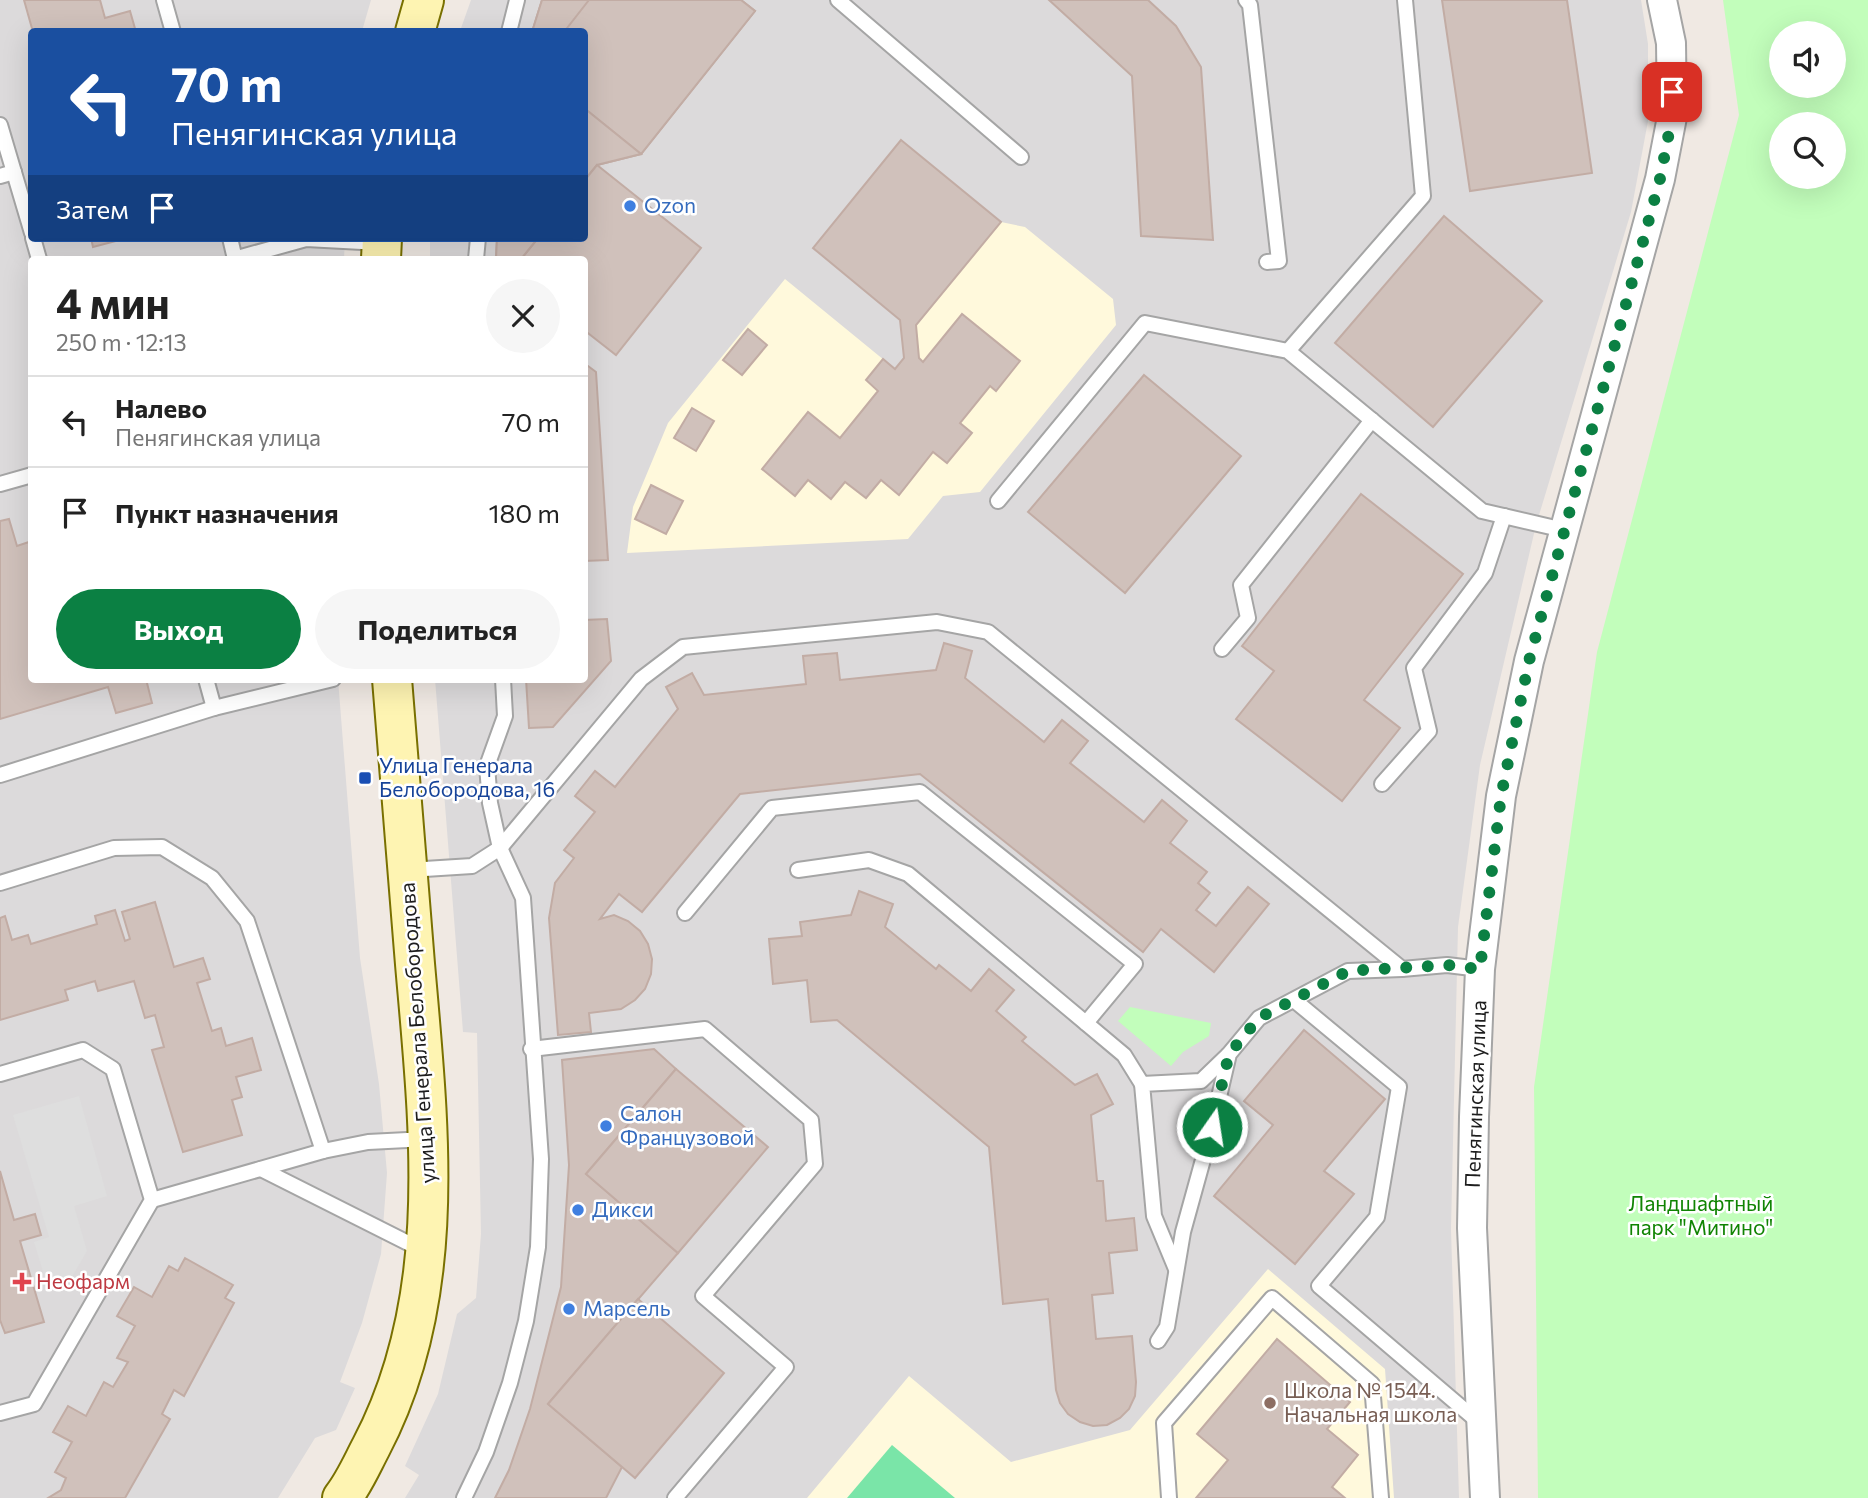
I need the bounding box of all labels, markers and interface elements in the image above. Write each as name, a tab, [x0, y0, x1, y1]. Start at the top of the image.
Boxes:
map controls	[1769, 21, 1846, 189]
button: sound	[1769, 21, 1846, 98]
text: 70 m	[171, 52, 282, 112]
icon: left	[56, 56, 147, 147]
pin	[1642, 62, 1702, 122]
icon: arrive	[1653, 73, 1691, 111]
text: Пенягинская улица	[171, 112, 457, 152]
button: search	[1769, 112, 1846, 189]
icon: arrive	[143, 189, 181, 227]
place label: Ozon	[644, 192, 696, 217]
text: Затем	[56, 193, 129, 224]
marker: Ozon	[622, 198, 638, 214]
text: 4 мин	[56, 276, 170, 328]
button: close	[486, 279, 560, 353]
text: 250 m · 12:13	[56, 328, 187, 356]
text: Налево	[115, 392, 207, 423]
icon: left	[56, 403, 94, 441]
text: 70 m	[502, 406, 560, 437]
text: Пенягинская улица	[115, 423, 321, 451]
icon: arrive	[56, 494, 94, 532]
text: Пункт назначения	[115, 497, 339, 528]
text: 180 m	[488, 497, 560, 528]
button: Выход	[56, 589, 301, 669]
button: Поделиться	[315, 589, 560, 669]
place label: Улица Генерала Белобородова, 16	[379, 752, 555, 801]
marker: Улица Генерала Белобородова, 16	[357, 770, 373, 786]
street label: улица Генерала Белобородова	[394, 882, 439, 1184]
street label: Пенягинская улица	[1459, 1000, 1490, 1188]
position arrow	[1175, 1090, 1249, 1164]
place label: Салон Французовой	[620, 1100, 754, 1149]
marker: Салон Французовой	[598, 1118, 614, 1134]
park label: Ландшафтный парк "Митино"	[1629, 1190, 1773, 1239]
place label: Дикси	[592, 1196, 654, 1221]
marker: Дикси	[570, 1202, 586, 1218]
place label: Неофарм	[36, 1268, 130, 1293]
marker: Неофарм	[14, 1274, 30, 1290]
place label: Марсель	[583, 1295, 671, 1320]
marker: Марсель	[561, 1301, 577, 1317]
place label: Школа № 1544. Начальная школа	[1284, 1377, 1457, 1426]
marker: Школа № 1544. Начальная школа	[1262, 1395, 1278, 1411]

